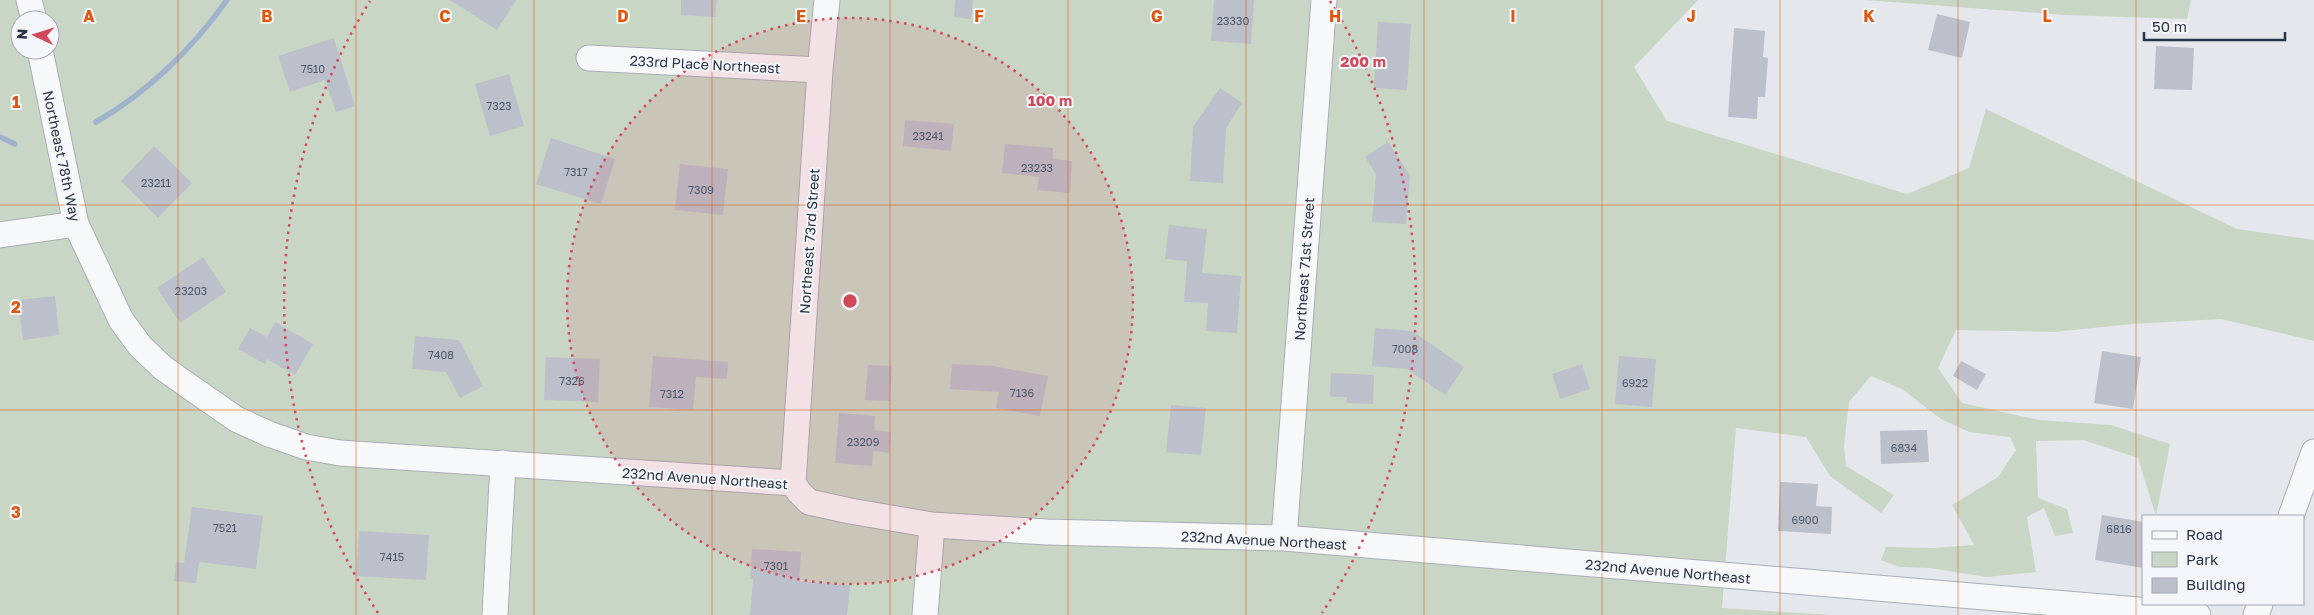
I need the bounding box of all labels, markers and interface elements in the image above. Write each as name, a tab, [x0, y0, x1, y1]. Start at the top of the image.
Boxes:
text: A	[83, 6, 95, 26]
text: B	[261, 6, 273, 26]
text: C	[439, 6, 451, 26]
text: D	[617, 6, 629, 26]
text: E	[796, 6, 806, 26]
text: F	[974, 6, 984, 26]
text: G	[1151, 6, 1163, 26]
text: H	[1329, 6, 1341, 26]
text: I	[1510, 6, 1516, 26]
text: J	[1686, 6, 1696, 26]
text: K	[1863, 6, 1875, 26]
text: L	[2042, 6, 2052, 26]
north arrow	[10, 10, 60, 60]
scale bar	[2144, 10, 2285, 42]
house number: 23330	[1217, 14, 1249, 27]
text: 50 m	[2152, 17, 2187, 35]
text: N	[13, 28, 30, 40]
street label: 233rd Place Northeast	[629, 52, 781, 76]
text: 200 m	[1340, 52, 1386, 70]
house number: 7510	[301, 62, 325, 75]
street label: Northeast 78th Way	[40, 89, 84, 223]
text: 100 m	[1028, 91, 1072, 109]
text: 1	[12, 92, 20, 112]
house number: 7323	[486, 99, 512, 112]
house number: 23241	[912, 129, 944, 142]
house number: 23233	[1021, 161, 1053, 174]
house number: 7317	[564, 165, 588, 178]
street label: Northeast 73rd Street	[795, 168, 823, 314]
house number: 23211	[141, 176, 171, 189]
house number: 7309	[688, 183, 714, 196]
street label: Northeast 71st Street	[1291, 197, 1317, 341]
house number: 23203	[175, 284, 207, 297]
centre of rings	[841, 292, 859, 310]
text: 2	[11, 297, 21, 317]
house number: 7008	[1392, 342, 1418, 355]
house number: 7408	[428, 348, 454, 361]
house number: 7326	[559, 374, 585, 387]
house number: 6922	[1622, 376, 1648, 389]
house number: 7136	[1010, 386, 1034, 399]
house number: 7312	[660, 387, 684, 400]
house number: 23209	[847, 435, 879, 448]
house number: 6834	[1891, 441, 1918, 454]
street label: 232nd Avenue Northeast	[622, 464, 788, 492]
text: 3	[11, 502, 21, 522]
house number: 6900	[1792, 513, 1819, 526]
legend	[2142, 515, 2304, 605]
house number: 7521	[213, 521, 237, 534]
house number: 6816	[2106, 522, 2132, 535]
text: Road	[2186, 525, 2223, 543]
street label: 232nd Avenue Northeast	[1181, 527, 1347, 553]
house number: 7415	[380, 550, 404, 563]
text: Park	[2186, 550, 2219, 568]
street label: 232nd Avenue Northeast	[1585, 555, 1751, 587]
house number: 7301	[764, 559, 788, 572]
text: Building	[2186, 575, 2246, 593]

